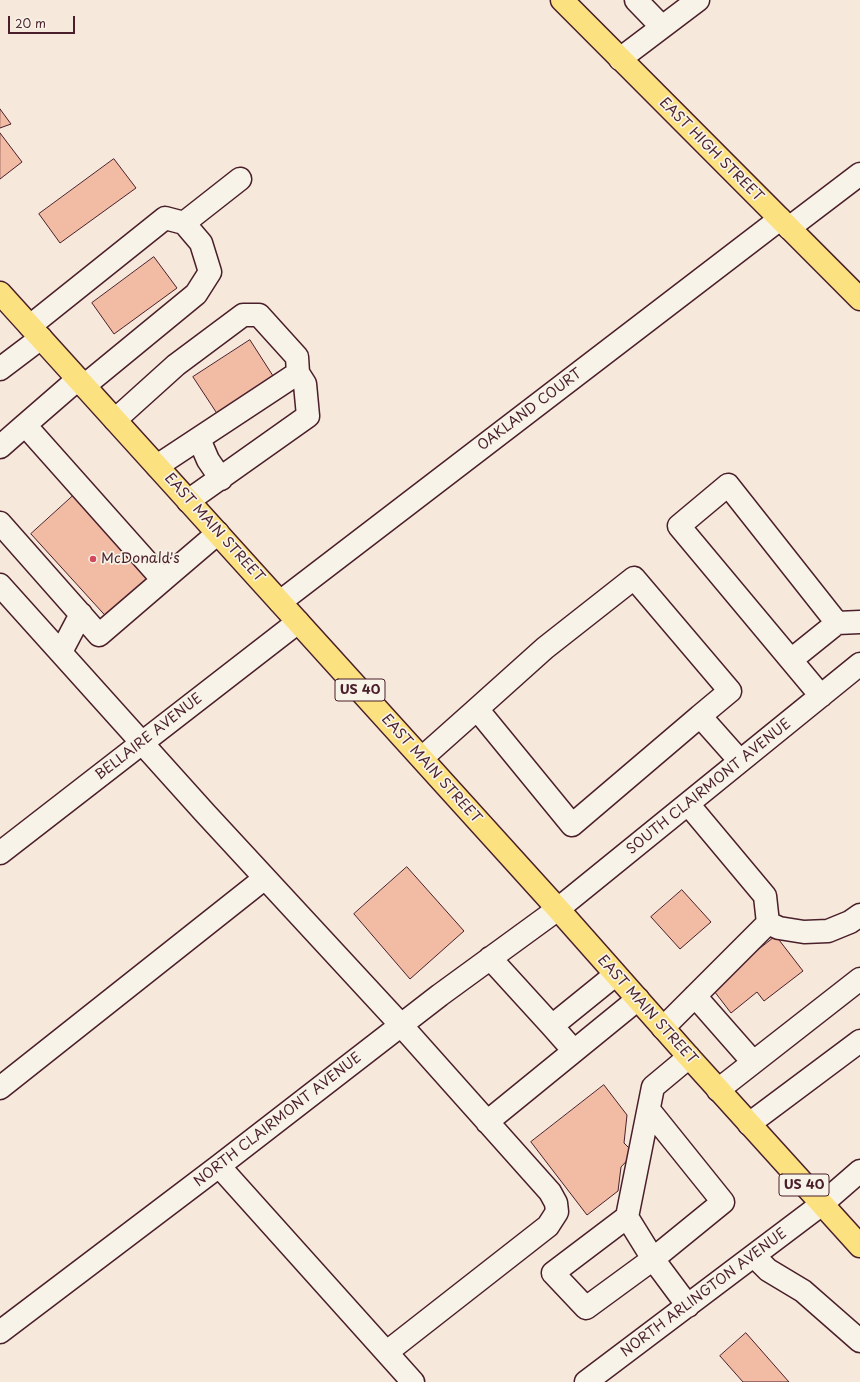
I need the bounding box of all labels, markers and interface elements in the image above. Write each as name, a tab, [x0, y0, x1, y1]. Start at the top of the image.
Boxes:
scale bar	[10, 8, 77, 34]
text: 20 m	[15, 14, 46, 32]
street label: EAST HIGH STREET	[655, 94, 767, 206]
street label: OAKLAND COURT	[475, 365, 585, 455]
street label: EAST MAIN STREET	[161, 470, 267, 586]
place label: McDonald's	[101, 551, 180, 567]
marker: McDonald's	[88, 554, 98, 564]
road number: US 40	[335, 679, 385, 701]
street label: BELLAIRE AVENUE	[92, 690, 206, 784]
street label: EAST MAIN STREET	[378, 711, 484, 827]
street label: SOUTH CLAIRMONT AVENUE	[624, 716, 794, 858]
street label: EAST MAIN STREET	[594, 952, 700, 1068]
street label: NORTH CLAIRMONT AVENUE	[191, 1049, 365, 1191]
road number: US 40	[779, 1174, 829, 1196]
street label: NORTH ARLINGTON AVENUE	[618, 1225, 790, 1361]

